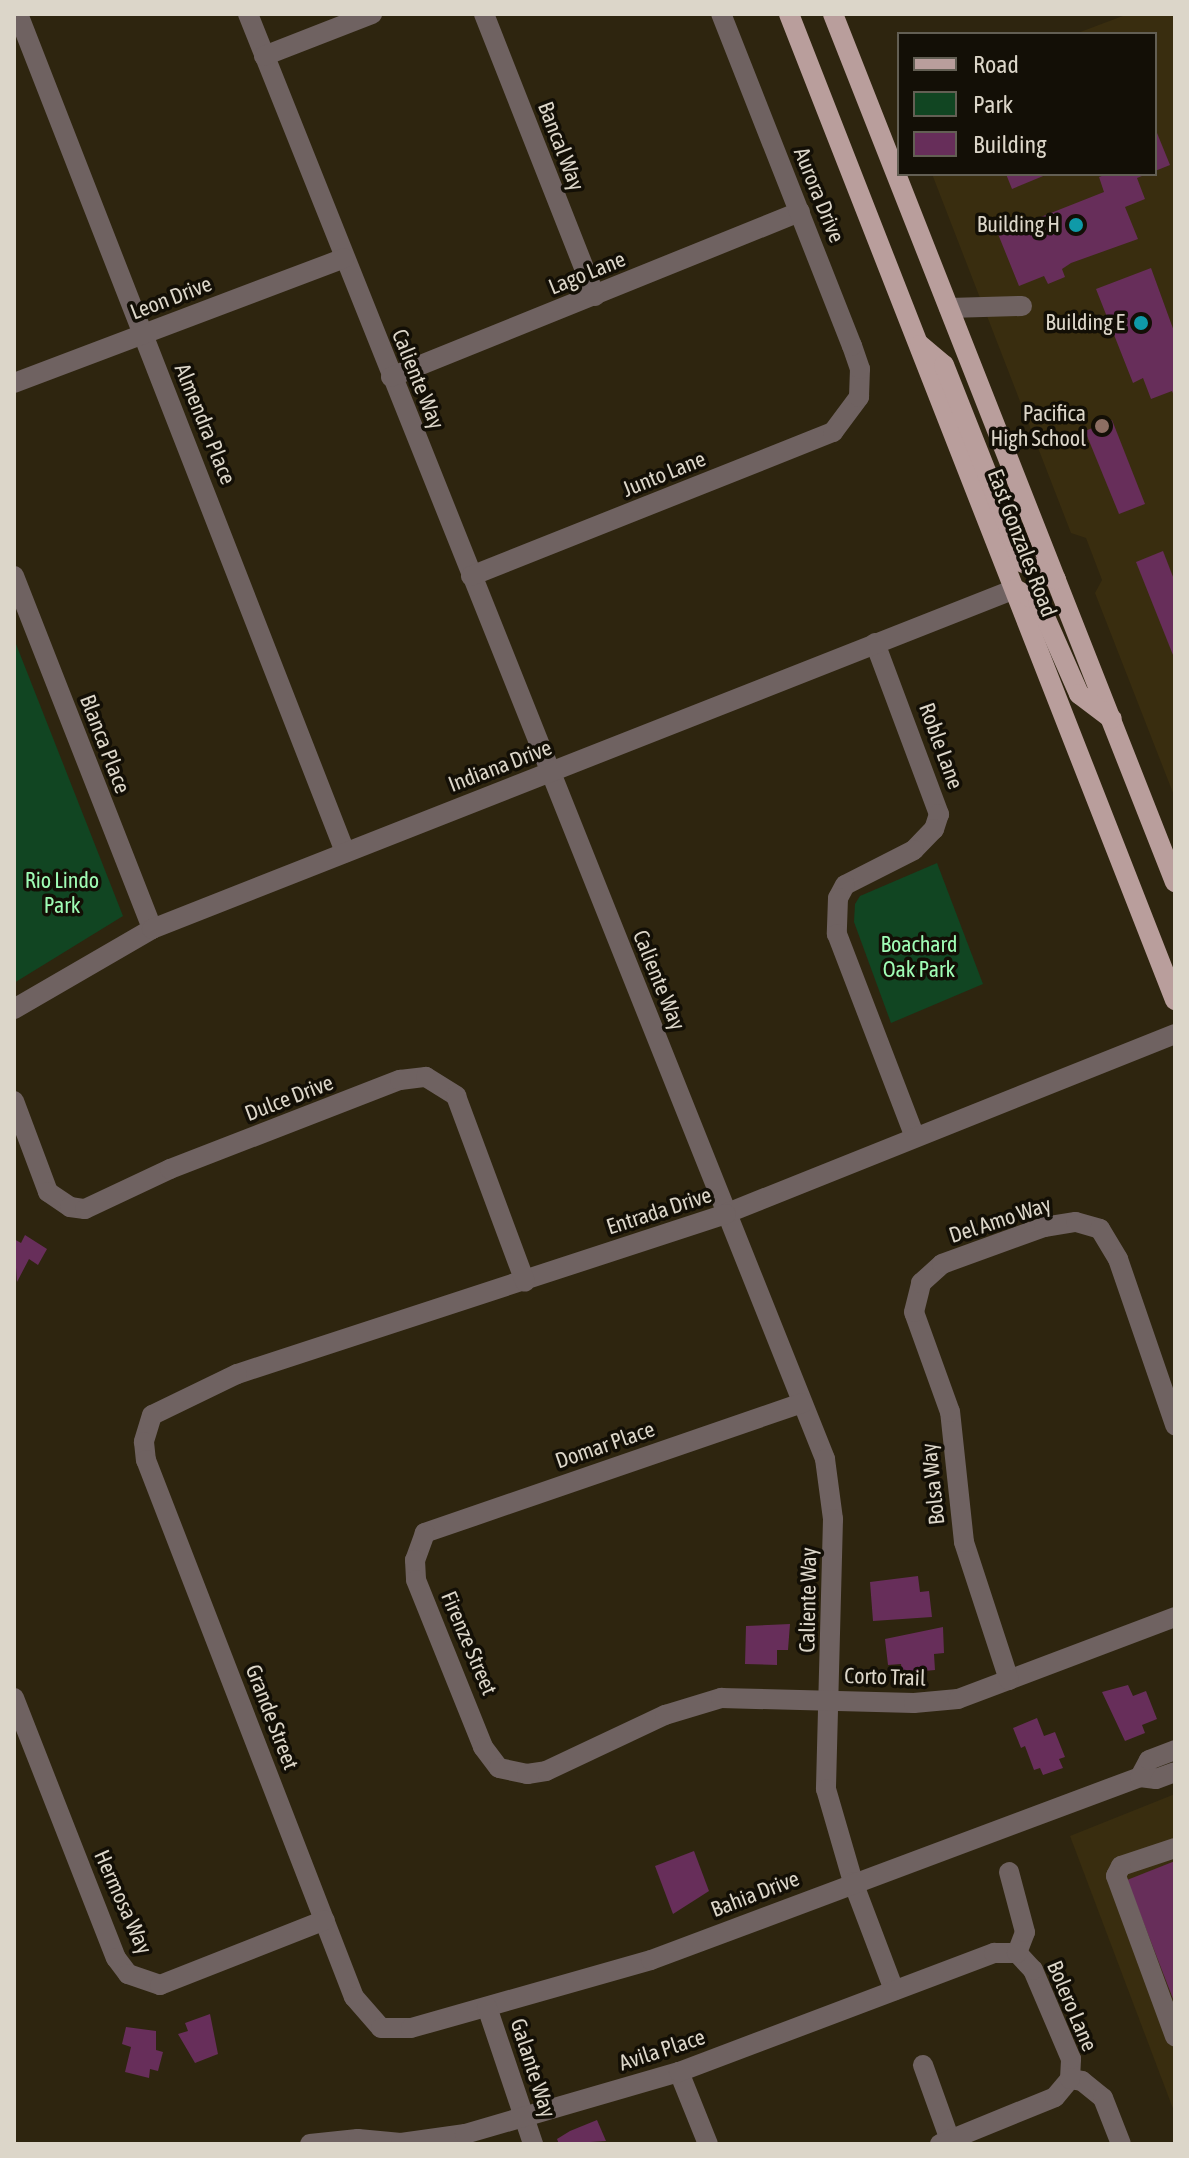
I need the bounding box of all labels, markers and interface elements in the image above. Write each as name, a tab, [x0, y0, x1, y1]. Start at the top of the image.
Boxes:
legend	[897, 32, 1157, 176]
text: Road	[973, 51, 1019, 78]
text: Park	[973, 91, 1013, 118]
street label: Bancal Way	[532, 98, 590, 194]
text: Building	[973, 131, 1046, 158]
street label: Aurora Drive	[788, 144, 850, 246]
place label: Building H	[977, 212, 1060, 238]
marker: Building H	[1067, 216, 1085, 234]
street label: Lago Lane	[545, 246, 629, 300]
street label: Leon Drive	[127, 270, 215, 326]
place label: Building E	[1045, 310, 1125, 336]
marker: Building E	[1132, 314, 1150, 332]
street label: Caliente Way	[386, 325, 450, 433]
street label: Almendra Place	[169, 360, 241, 488]
place label: Pacifica High School	[990, 400, 1086, 452]
marker: Pacifica High School	[1093, 417, 1111, 435]
street label: Junto Lane	[619, 445, 709, 503]
street label: East Gonzales Road	[982, 465, 1062, 621]
street label: Blanca Place	[74, 691, 136, 797]
street label: Roble Lane	[913, 699, 969, 793]
street label: Indiana Drive	[445, 734, 555, 798]
park label: Rio Lindo Park	[25, 867, 99, 918]
street label: Caliente Way	[627, 926, 691, 1034]
park label: Boachard Oak Park	[881, 931, 957, 982]
street label: Dulce Drive	[241, 1069, 337, 1127]
street label: Entrada Drive	[603, 1182, 715, 1240]
street label: Del Amo Way	[946, 1191, 1054, 1249]
street label: Domar Place	[552, 1416, 658, 1474]
street label: Bolsa Way	[916, 1442, 950, 1526]
street label: Caliente Way	[794, 1547, 822, 1653]
street label: Firenze Street	[435, 1587, 503, 1699]
street label: Grande Street	[240, 1661, 304, 1773]
street label: Corto Trail	[844, 1662, 926, 1692]
street label: Hermosa Way	[88, 1846, 158, 1958]
street label: Bahia Drive	[707, 1865, 803, 1923]
street label: Bolero Lane	[1041, 1957, 1103, 2055]
street label: Galante Way	[505, 2015, 561, 2121]
street label: Avila Place	[616, 2024, 708, 2076]

